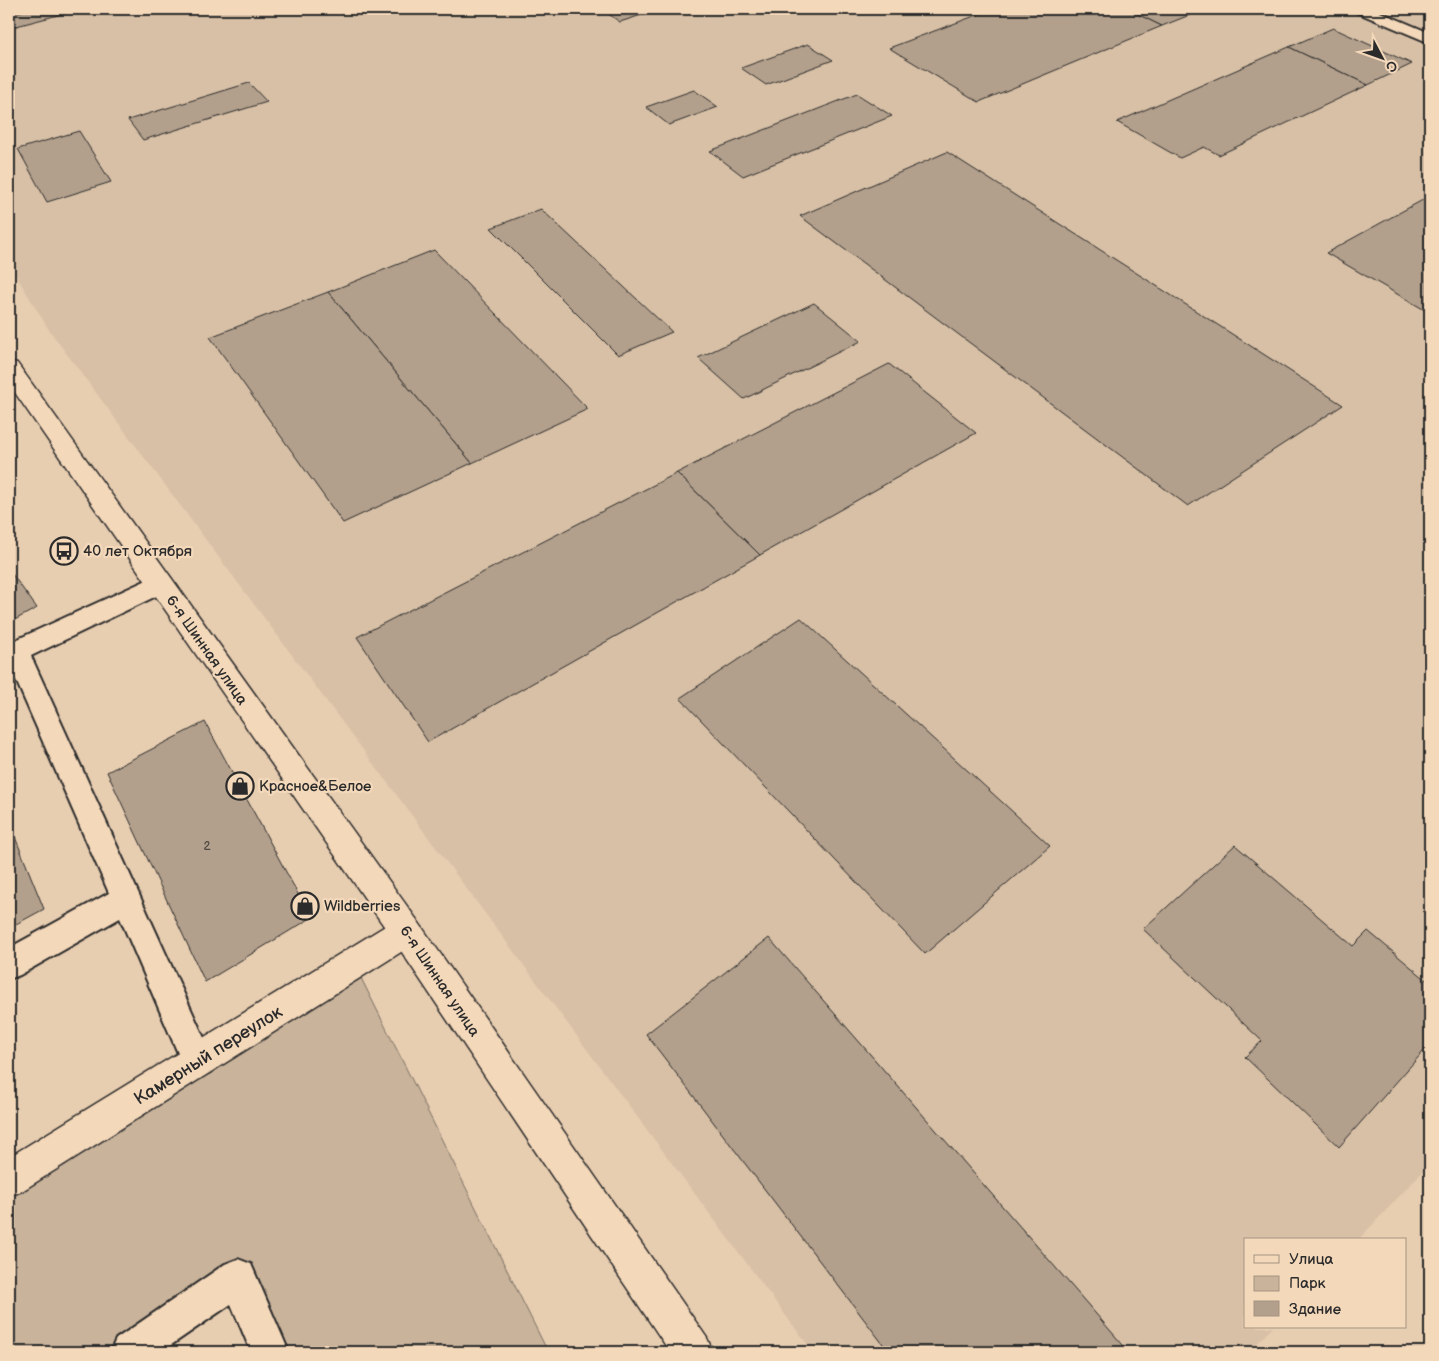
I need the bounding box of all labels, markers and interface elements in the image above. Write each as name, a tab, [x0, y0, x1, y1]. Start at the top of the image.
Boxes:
north arrow	[1356, 32, 1406, 82]
text: С	[1382, 57, 1401, 76]
bus stop icon: 40 лет Октября	[49, 536, 79, 566]
place label: 40 лет Октября	[83, 542, 192, 561]
street label: 6-я Шинная улица	[162, 592, 252, 709]
shop icon: Красное&Белое	[225, 771, 255, 801]
place label: Красное&Белое	[259, 777, 371, 796]
house number: 2	[203, 839, 211, 854]
shop icon: Wildberries	[290, 891, 320, 921]
place label: Wildberries	[324, 897, 401, 916]
street label: 6-я Шинная улица	[395, 922, 484, 1040]
street label: Камерный переулок	[130, 1001, 287, 1110]
legend	[1244, 1238, 1406, 1328]
text: Улица	[1289, 1250, 1334, 1269]
text: Парк	[1289, 1274, 1326, 1293]
text: Здание	[1289, 1300, 1341, 1319]

